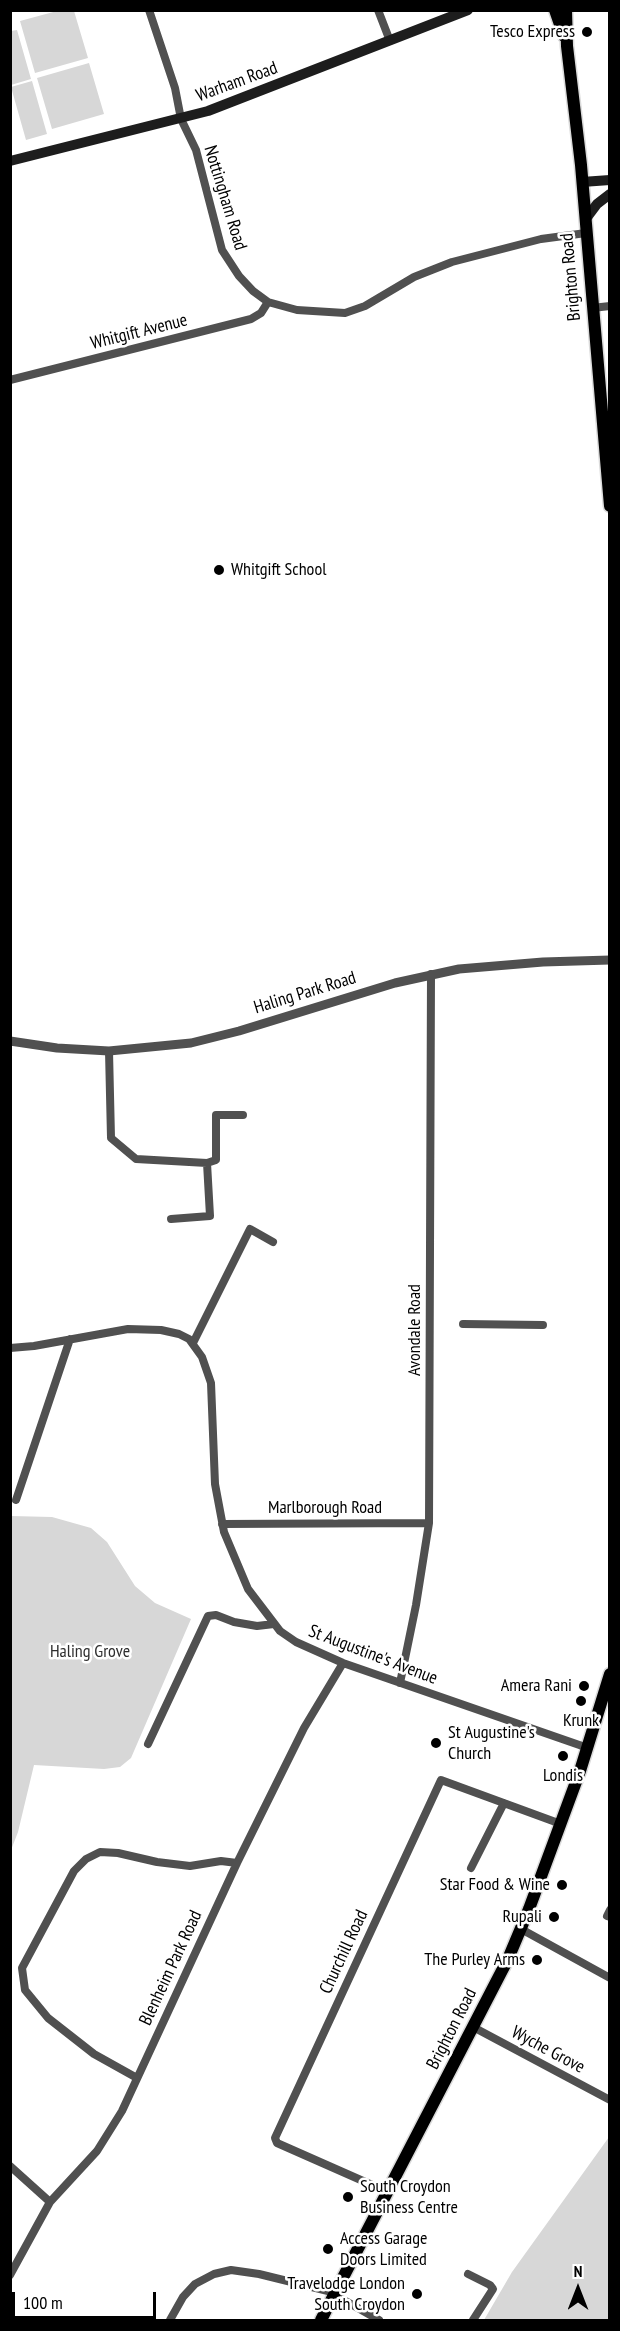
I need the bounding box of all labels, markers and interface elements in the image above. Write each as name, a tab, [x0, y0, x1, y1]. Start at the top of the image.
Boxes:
place label: Tesco Express	[490, 21, 575, 43]
marker: Tesco Express	[580, 25, 594, 39]
street label: Warham Road	[193, 57, 281, 107]
street label: Nottingham Road	[199, 143, 251, 253]
street label: Brighton Road	[556, 232, 586, 322]
street label: Whitgift Avenue	[88, 310, 190, 354]
place label: Whitgift School	[231, 559, 326, 581]
marker: Whitgift School	[212, 563, 226, 577]
street label: Haling Park Road	[251, 967, 359, 1019]
street label: Avondale Road	[404, 1284, 426, 1376]
street label: Marlborough Road	[268, 1497, 382, 1519]
street label: St Augustine's Avenue	[306, 1621, 440, 1689]
park label: Haling Grove	[50, 1641, 130, 1663]
place label: Amera Rani	[501, 1675, 572, 1697]
marker: Amera Rani	[577, 1679, 591, 1693]
marker: Krunk	[574, 1694, 588, 1708]
place label: Krunk	[563, 1710, 599, 1732]
place label: St Augustine's Church	[448, 1722, 535, 1764]
marker: St Augustine's Church	[429, 1736, 443, 1750]
marker: Londis	[556, 1749, 570, 1763]
place label: Londis	[543, 1765, 583, 1787]
place label: Star Food & Wine	[440, 1874, 550, 1896]
marker: Star Food & Wine	[555, 1878, 569, 1892]
place label: Rupali	[502, 1906, 542, 1928]
street label: Blenheim Park Road	[135, 1907, 207, 2029]
street label: Churchill Road	[315, 1907, 373, 1997]
marker: Rupali	[547, 1910, 561, 1924]
place label: The Purley Arms	[424, 1949, 525, 1971]
marker: The Purley Arms	[530, 1953, 544, 1967]
street label: Brighton Road	[422, 1985, 482, 2073]
street label: Wyche Grove	[508, 2022, 588, 2078]
place label: South Croydon Business Centre	[360, 2176, 458, 2218]
marker: South Croydon Business Centre	[341, 2190, 355, 2204]
place label: Access Garage Doors Limited	[340, 2228, 427, 2270]
marker: Access Garage Doors Limited	[321, 2242, 335, 2256]
north arrow	[548, 2259, 608, 2319]
text: N	[574, 2261, 582, 2281]
place label: Travelodge London South Croydon	[287, 2273, 405, 2316]
scale bar	[15, 2280, 159, 2318]
marker: Travelodge London South Croydon	[410, 2287, 424, 2301]
text: 100 m	[23, 2291, 63, 2314]

